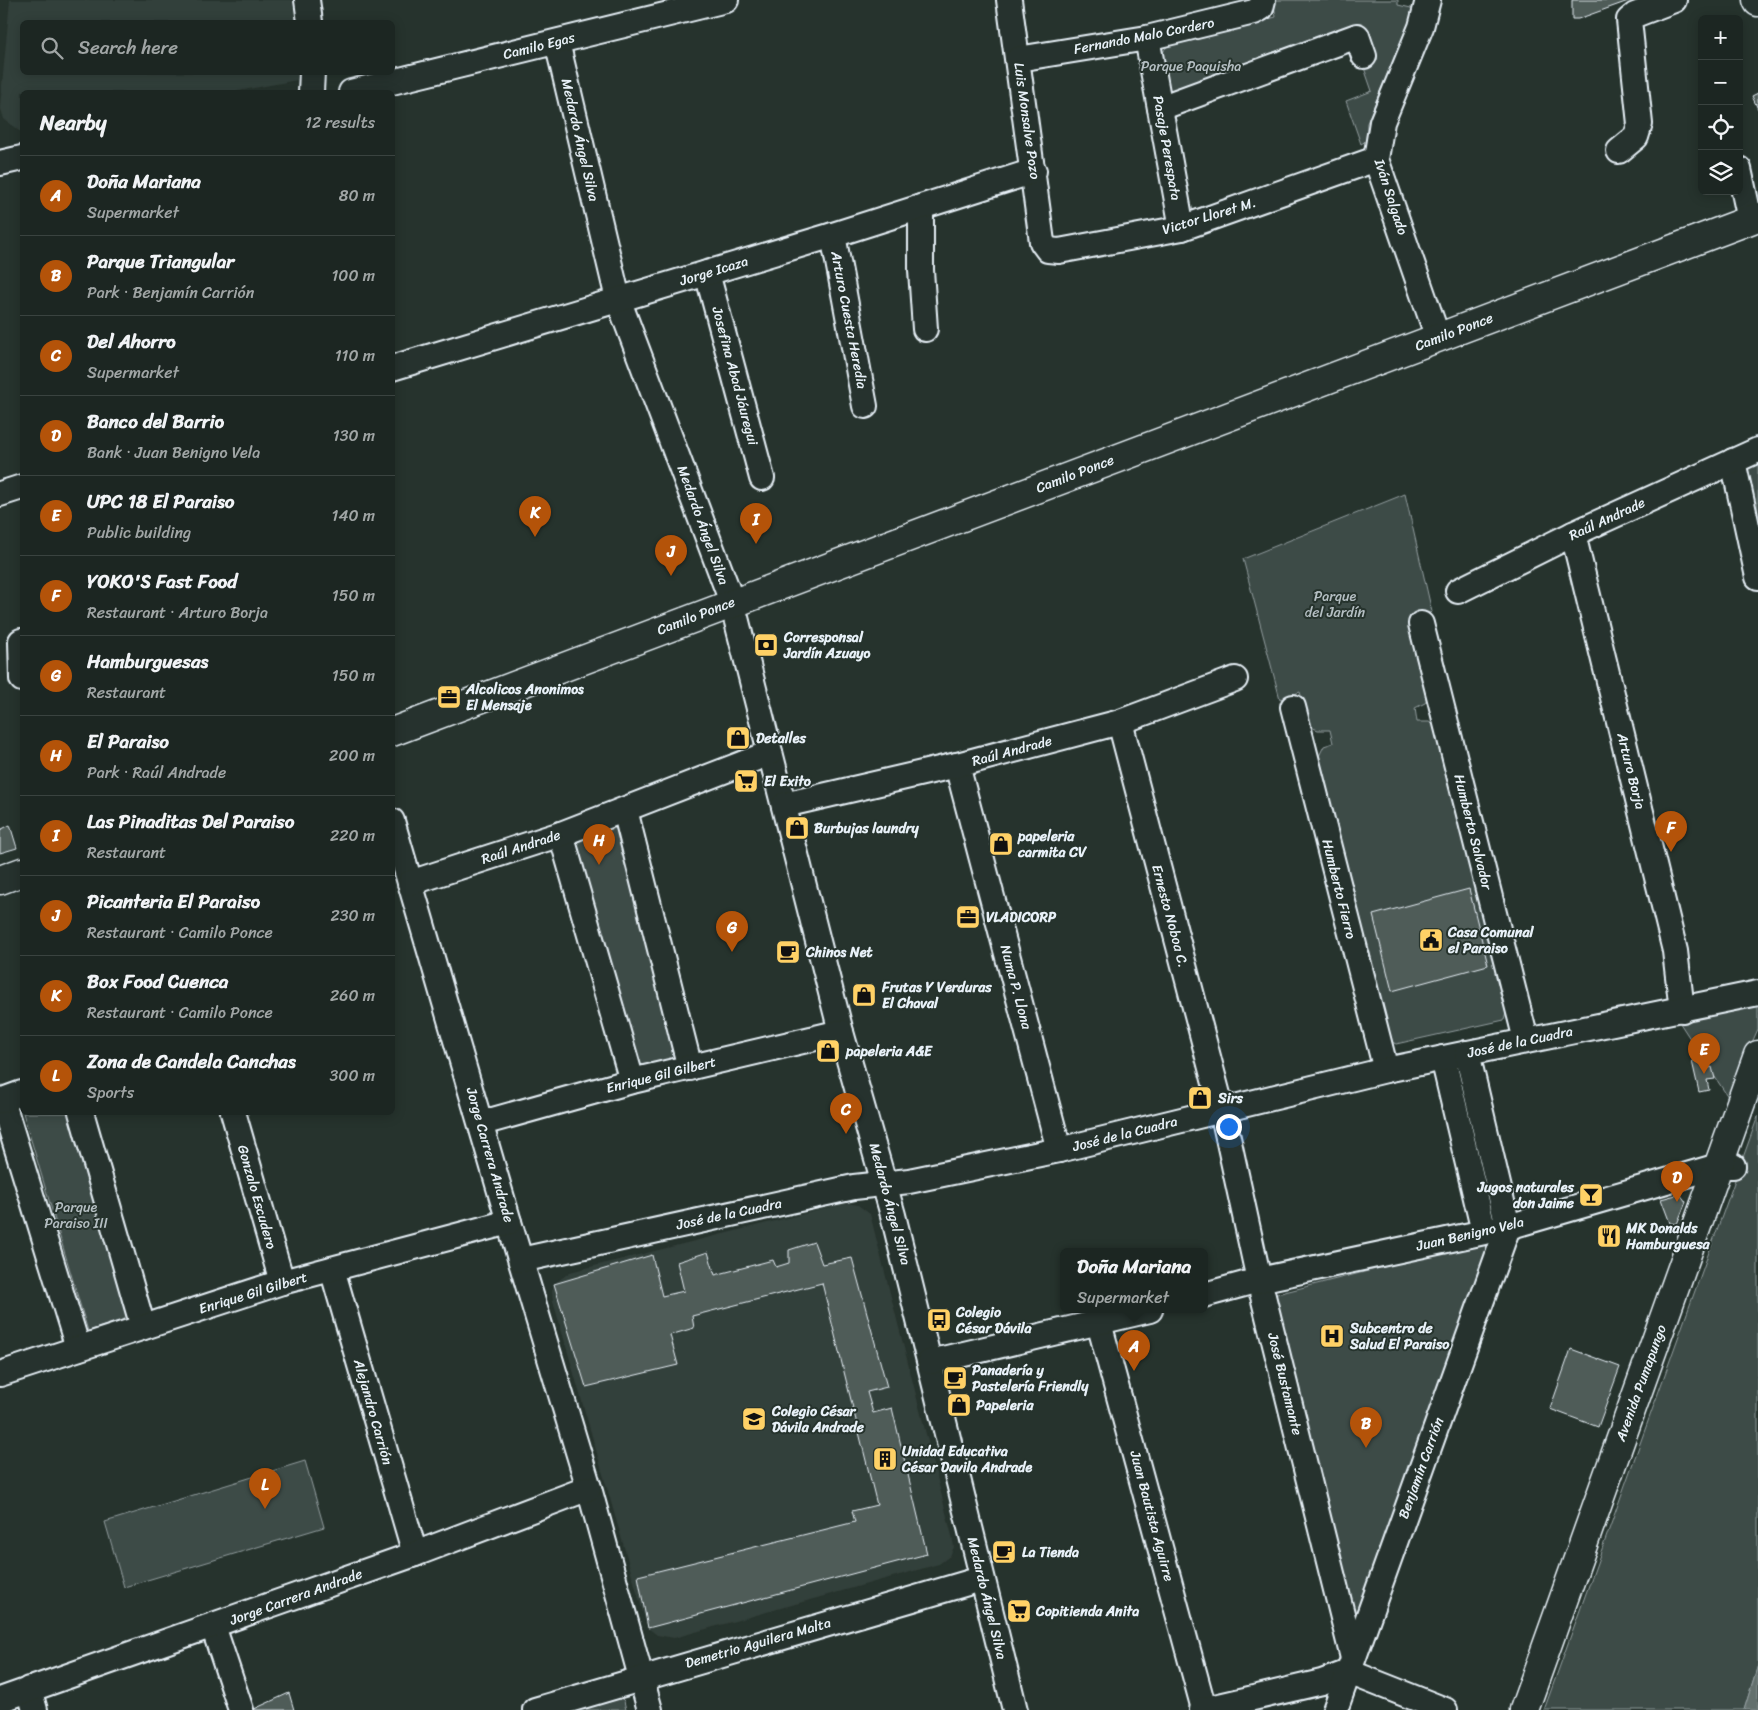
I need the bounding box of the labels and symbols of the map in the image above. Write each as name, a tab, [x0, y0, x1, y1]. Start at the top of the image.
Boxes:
street label: Fernando Malo Cordero	[1072, 10, 1216, 62]
street label: Camilo Egas	[500, 25, 578, 67]
park label: Parque Paquisha	[1141, 54, 1241, 79]
street label: Luis Monsalve Pozo	[1006, 61, 1048, 181]
street label: Medardo Ángel Silva	[554, 76, 606, 204]
street label: Pasaje Perespata	[1145, 94, 1189, 202]
street label: Iván Salgado	[1367, 155, 1415, 238]
street label: Victor Lloret M.	[1159, 190, 1259, 242]
street label: Arturo Cuesta Heredia	[823, 248, 875, 391]
street label: Jorge Icaza	[676, 249, 751, 294]
street label: Josefina Abad Jáuregui	[704, 303, 766, 449]
street label: Camilo Ponce	[1411, 306, 1497, 358]
street label: Camilo Ponce	[1032, 448, 1118, 500]
street label: Medardo Ángel Silva	[670, 462, 736, 588]
street label: Raúl Andrade	[1565, 490, 1649, 548]
pin: K	[519, 496, 551, 537]
pin: I	[740, 503, 772, 544]
pin: J	[655, 535, 687, 576]
park label: Parque del Jardín	[1305, 584, 1366, 625]
street label: Camilo Ponce	[653, 590, 739, 642]
place label: Corresponsal Jardín Azuayo	[783, 625, 870, 666]
bank icon: Corresponsal Jardín Azuayo	[753, 632, 779, 658]
place label: Alcolicos Anonimos El Mensaje	[465, 677, 584, 718]
office icon: Alcolicos Anonimos El Mensaje	[436, 684, 462, 710]
shop icon: Detalles	[725, 725, 751, 751]
place label: Detalles	[756, 726, 806, 751]
street label: Raúl Andrade	[969, 728, 1055, 774]
street label: Arturo Borja	[1609, 729, 1653, 812]
supermarket icon: El Exito	[733, 768, 759, 794]
place label: El Exito	[764, 769, 812, 794]
street label: Humberto Salvador	[1447, 771, 1500, 894]
pin: F	[1655, 811, 1687, 852]
shop icon: Burbujas laundry	[784, 815, 810, 841]
place label: Burbujas laundry	[814, 816, 919, 841]
street label: Raúl Andrade	[478, 822, 564, 872]
pin: H	[583, 824, 615, 865]
place label: papeleria carmita CV	[1017, 824, 1087, 865]
shop icon: papeleria carmita CV	[988, 831, 1014, 857]
street label: Humberto Fierro	[1314, 836, 1364, 942]
street label: Ernesto Noboa C.	[1144, 862, 1196, 970]
office icon: VLADICORP	[955, 904, 981, 930]
place label: VLADICORP	[986, 905, 1057, 930]
pin: G	[716, 911, 748, 952]
place label: Casa Comunal el Paraiso	[1447, 920, 1534, 961]
public building icon: Casa Comunal el Paraiso	[1418, 927, 1444, 953]
cafe icon: Chinos Net	[775, 939, 801, 965]
place label: Chinos Net	[805, 940, 873, 965]
street label: Numa P. Llona	[993, 942, 1040, 1033]
place label: Frutas Y Verduras El Chaval	[881, 975, 992, 1016]
shop icon: Frutas Y Verduras El Chaval	[851, 982, 877, 1008]
street label: José de la Cuadra	[1464, 1019, 1575, 1066]
pin: E	[1688, 1033, 1720, 1074]
shop icon: papeleria A&E	[815, 1038, 841, 1064]
place label: papeleria A&E	[845, 1039, 933, 1064]
street label: Enrique Gil Gilbert	[603, 1049, 719, 1101]
street label: Jorge Carrera Andrade	[458, 1083, 521, 1226]
shop icon: Sirs	[1187, 1085, 1213, 1111]
place label: Sirs	[1217, 1086, 1243, 1111]
pin: C	[830, 1093, 862, 1134]
street label: José de la Cuadra	[1069, 1109, 1180, 1159]
your location	[1216, 1114, 1242, 1140]
street label: Medardo Ángel Silva	[862, 1140, 918, 1268]
street label: Gonzalo Escudero	[230, 1142, 284, 1252]
pin: D	[1661, 1161, 1693, 1202]
place label: Jugos naturales don Jaime	[1476, 1175, 1575, 1216]
bar icon: Jugos naturales don Jaime	[1578, 1182, 1604, 1208]
street label: José de la Cuadra	[673, 1191, 784, 1238]
park label: Parque Paraiso III	[44, 1195, 108, 1236]
street label: Juan Benigno Vela	[1413, 1209, 1526, 1259]
place label: MK Donalds Hamburguesa	[1625, 1216, 1711, 1257]
restaurant icon: MK Donalds Hamburguesa	[1596, 1223, 1622, 1249]
street label: Enrique Gil Gilbert	[196, 1265, 310, 1321]
place label: Colegio César Dávila	[955, 1300, 1033, 1341]
bus stop icon: Colegio César Dávila	[926, 1307, 952, 1333]
place label: Subcentro de Salud El Paraiso	[1349, 1316, 1450, 1357]
street label: Avenida Pumapungo	[1608, 1321, 1674, 1446]
hospital icon: Subcentro de Salud El Paraiso	[1319, 1323, 1345, 1349]
street label: José Bustamante	[1260, 1329, 1310, 1438]
pin: A	[1118, 1330, 1150, 1371]
street label: Alejandro Carrión	[346, 1355, 400, 1468]
place label: Panadería y Pastelería Friendly	[972, 1358, 1089, 1399]
cafe icon: Panadería y Pastelería Friendly	[942, 1365, 968, 1391]
shop icon: Papeleria	[946, 1392, 972, 1418]
place label: Papeleria	[976, 1393, 1034, 1418]
place label: Colegio César Dávila Andrade	[771, 1399, 865, 1440]
school or university icon: Colegio César Dávila Andrade	[741, 1406, 767, 1432]
pin: B	[1350, 1407, 1382, 1448]
street label: Benjamín Carrión	[1391, 1413, 1451, 1522]
place label: Unidad Educativa César Davila Andrade	[901, 1439, 1032, 1480]
building icon: Unidad Educativa César Davila Andrade	[872, 1446, 898, 1472]
street label: Juan Bautista Aguirre	[1122, 1447, 1181, 1584]
pin: L	[249, 1468, 281, 1509]
street label: Medardo Ángel Silva	[960, 1534, 1014, 1662]
cafe icon: La Tienda	[991, 1539, 1017, 1565]
place label: La Tienda	[1022, 1540, 1079, 1565]
street label: Jorge Carrera Andrade	[225, 1561, 366, 1633]
supermarket icon: Copitienda Anita	[1006, 1598, 1032, 1624]
place label: Copitienda Anita	[1035, 1599, 1139, 1624]
street label: Demetrio Aguilera Malta	[682, 1610, 834, 1676]

